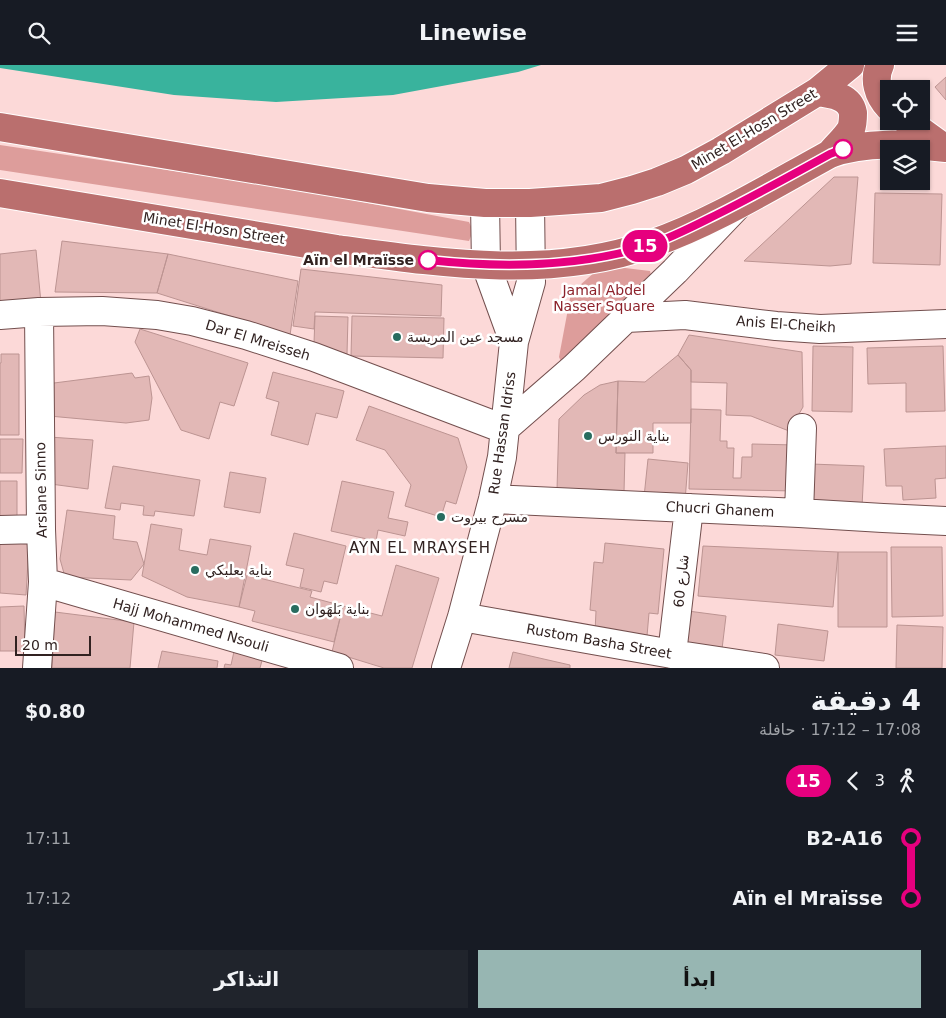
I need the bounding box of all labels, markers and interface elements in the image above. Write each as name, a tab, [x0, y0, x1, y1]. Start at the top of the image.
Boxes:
icon: search	[25, 19, 53, 47]
icon: menu	[893, 19, 921, 47]
text: Linewise	[419, 20, 527, 45]
map controls	[880, 80, 930, 190]
button: locate	[880, 80, 930, 130]
street label: Minet El-Hosn Street	[688, 85, 820, 173]
unlabelled marker	[833, 139, 853, 159]
button: layers	[880, 140, 930, 190]
street label: Minet El-Hosn Street	[142, 209, 287, 247]
line badge: 15	[622, 230, 668, 262]
text: 15	[632, 235, 658, 256]
marker: Aïn el Mraïsse	[418, 250, 438, 270]
place label: Aïn el Mraïsse	[303, 252, 414, 268]
park label: Jamal Abdel Nasser Square	[553, 282, 655, 314]
street label: Anis El-Cheikh	[736, 313, 836, 335]
street label: Dar El Mreisseh	[204, 316, 312, 364]
place label: مسجد عين المريسة	[407, 329, 523, 346]
marker: مسجد عين المريسة	[391, 331, 403, 343]
street label: Rue Hassan Idriss	[485, 371, 519, 495]
place label: بناية النورس	[598, 428, 670, 445]
marker: بناية النورس	[582, 430, 594, 442]
street label: Arslane Sinno	[32, 442, 50, 538]
street label: Chucri Ghanem	[665, 498, 775, 520]
place label: مسرح بيروت	[451, 509, 528, 526]
marker: مسرح بيروت	[435, 511, 447, 523]
district label: AYN EL MRAYSEH	[349, 539, 491, 557]
street label: شارع 60	[670, 554, 693, 608]
place label: بناية بعلبكي	[205, 562, 272, 579]
marker: بناية بعلبكي	[189, 564, 201, 576]
street label: Hajj Mohammed Nsouli	[111, 595, 271, 655]
place label: بناية بَلهَوان	[305, 601, 370, 618]
marker: بناية بَلهَوان	[289, 603, 301, 615]
street label: Rustom Basha Street	[525, 620, 673, 662]
scale bar	[15, 633, 91, 656]
text: 20 m	[22, 637, 58, 653]
text: 4 دقيقة	[811, 684, 921, 717]
text: $0.80	[25, 700, 85, 722]
text: 17:08 – 17:12 · حافلة	[759, 720, 921, 739]
icon: back	[839, 767, 867, 795]
icon: walk	[893, 767, 921, 795]
text: 15	[796, 770, 821, 791]
text: 3	[875, 771, 885, 790]
text: B2-A16	[806, 827, 883, 849]
text: 17:11	[25, 829, 71, 848]
text: Aïn el Mraïsse	[733, 887, 883, 909]
text: 17:12	[25, 889, 71, 908]
button: التذاكر	[25, 950, 468, 1008]
button: ابدأ	[478, 950, 921, 1008]

